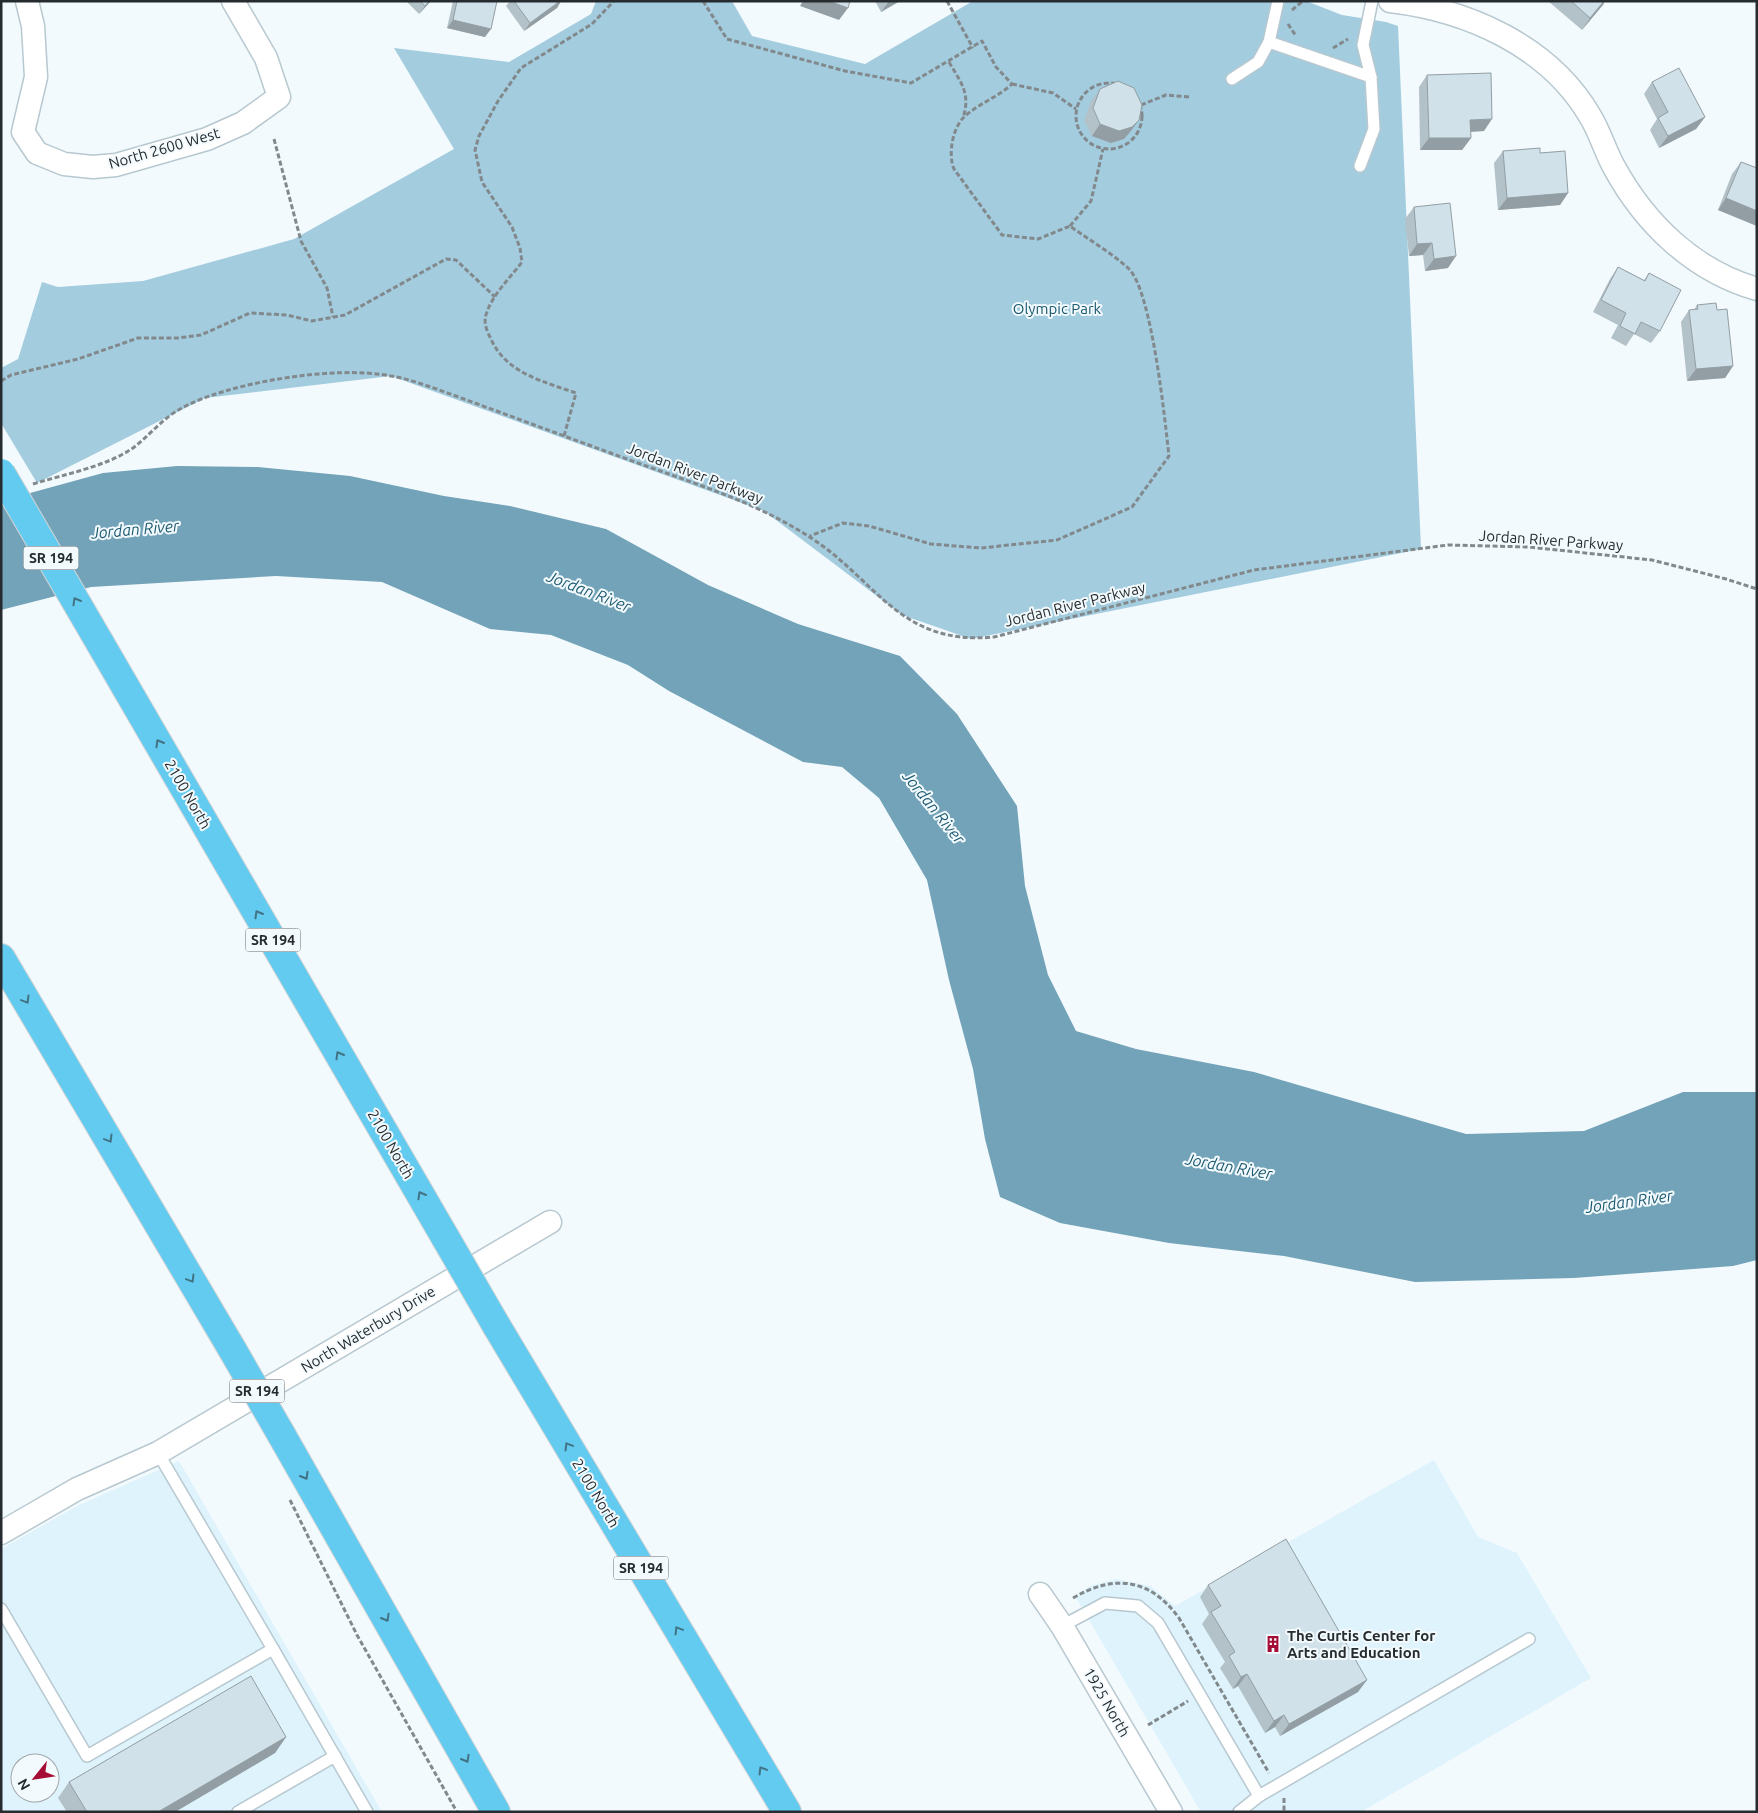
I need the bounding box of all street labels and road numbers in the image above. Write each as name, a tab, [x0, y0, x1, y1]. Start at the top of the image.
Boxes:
street label: North 2600 West	[107, 124, 222, 172]
street label: Jordan River Parkway	[625, 439, 765, 507]
street label: Jordan River Parkway	[1478, 526, 1624, 554]
road number: SR 194	[23, 546, 78, 570]
street label: Jordan River Parkway	[1003, 578, 1147, 630]
street label: 2100 North	[161, 756, 215, 832]
road number: SR 194	[246, 928, 300, 952]
street label: 2100 North	[364, 1106, 418, 1182]
street label: North Waterbury Drive	[298, 1282, 438, 1376]
road number: SR 194	[230, 1380, 284, 1402]
street label: 2100 North	[569, 1456, 623, 1530]
road number: SR 194	[614, 1556, 668, 1580]
street label: 1925 North	[1080, 1664, 1134, 1740]

